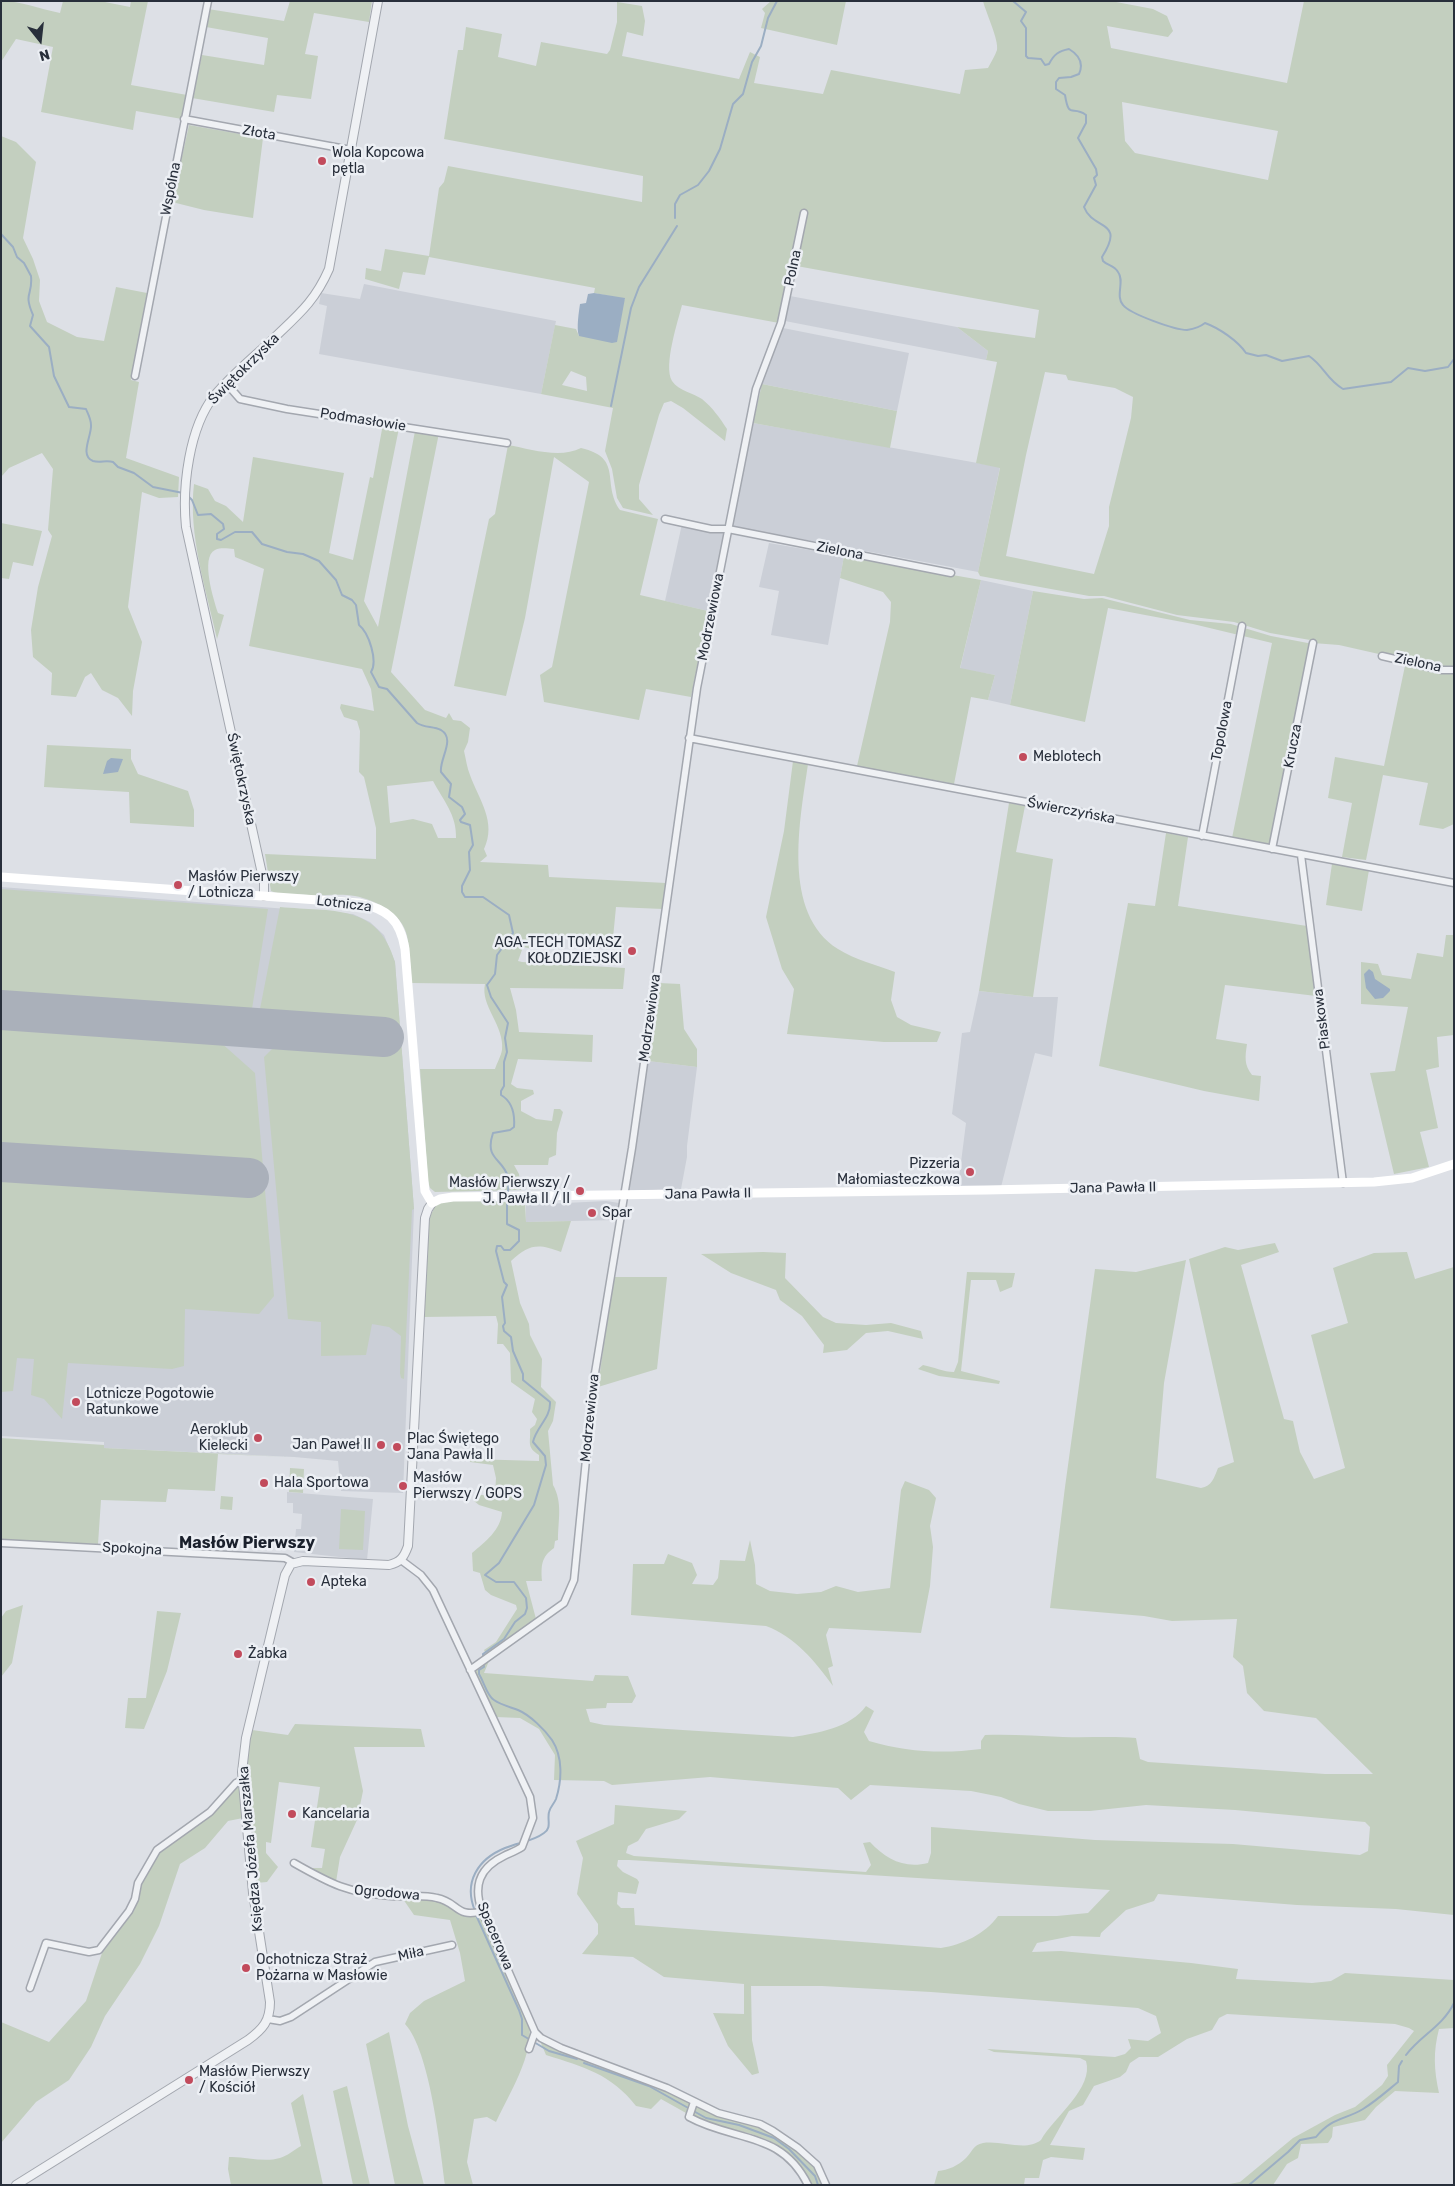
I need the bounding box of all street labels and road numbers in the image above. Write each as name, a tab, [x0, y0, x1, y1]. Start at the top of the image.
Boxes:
street label: Złota	[241, 122, 277, 144]
street label: Wspólna	[158, 161, 184, 217]
street label: Polna	[781, 248, 805, 288]
street label: Świętokrzyska	[205, 330, 283, 408]
street label: Podmasłowie	[319, 405, 407, 435]
street label: Zielona	[815, 538, 865, 564]
street label: Modrzewiowa	[694, 572, 728, 662]
street label: Zielona	[1393, 650, 1443, 676]
street label: Topolowa	[1208, 699, 1236, 763]
street label: Krucza	[1280, 722, 1306, 770]
street label: Świętokrzyska	[223, 731, 259, 827]
street label: Świerczyńska	[1026, 794, 1116, 828]
street label: Lotnicza	[315, 892, 373, 916]
street label: Modrzewiowa	[636, 973, 664, 1063]
street label: Piaskowa	[1310, 988, 1334, 1050]
street label: Jana Pawła II	[1070, 1179, 1156, 1197]
street label: Jana Pawła II	[665, 1185, 751, 1203]
street label: Modrzewiowa	[577, 1373, 603, 1463]
street label: Spokojna	[102, 1539, 162, 1559]
street label: Księdza Józefa Marszałka	[235, 1765, 267, 1933]
street label: Ogrodowa	[353, 1882, 421, 1904]
street label: Spacerowa	[473, 1900, 517, 1972]
street label: Miła	[396, 1943, 426, 1965]

